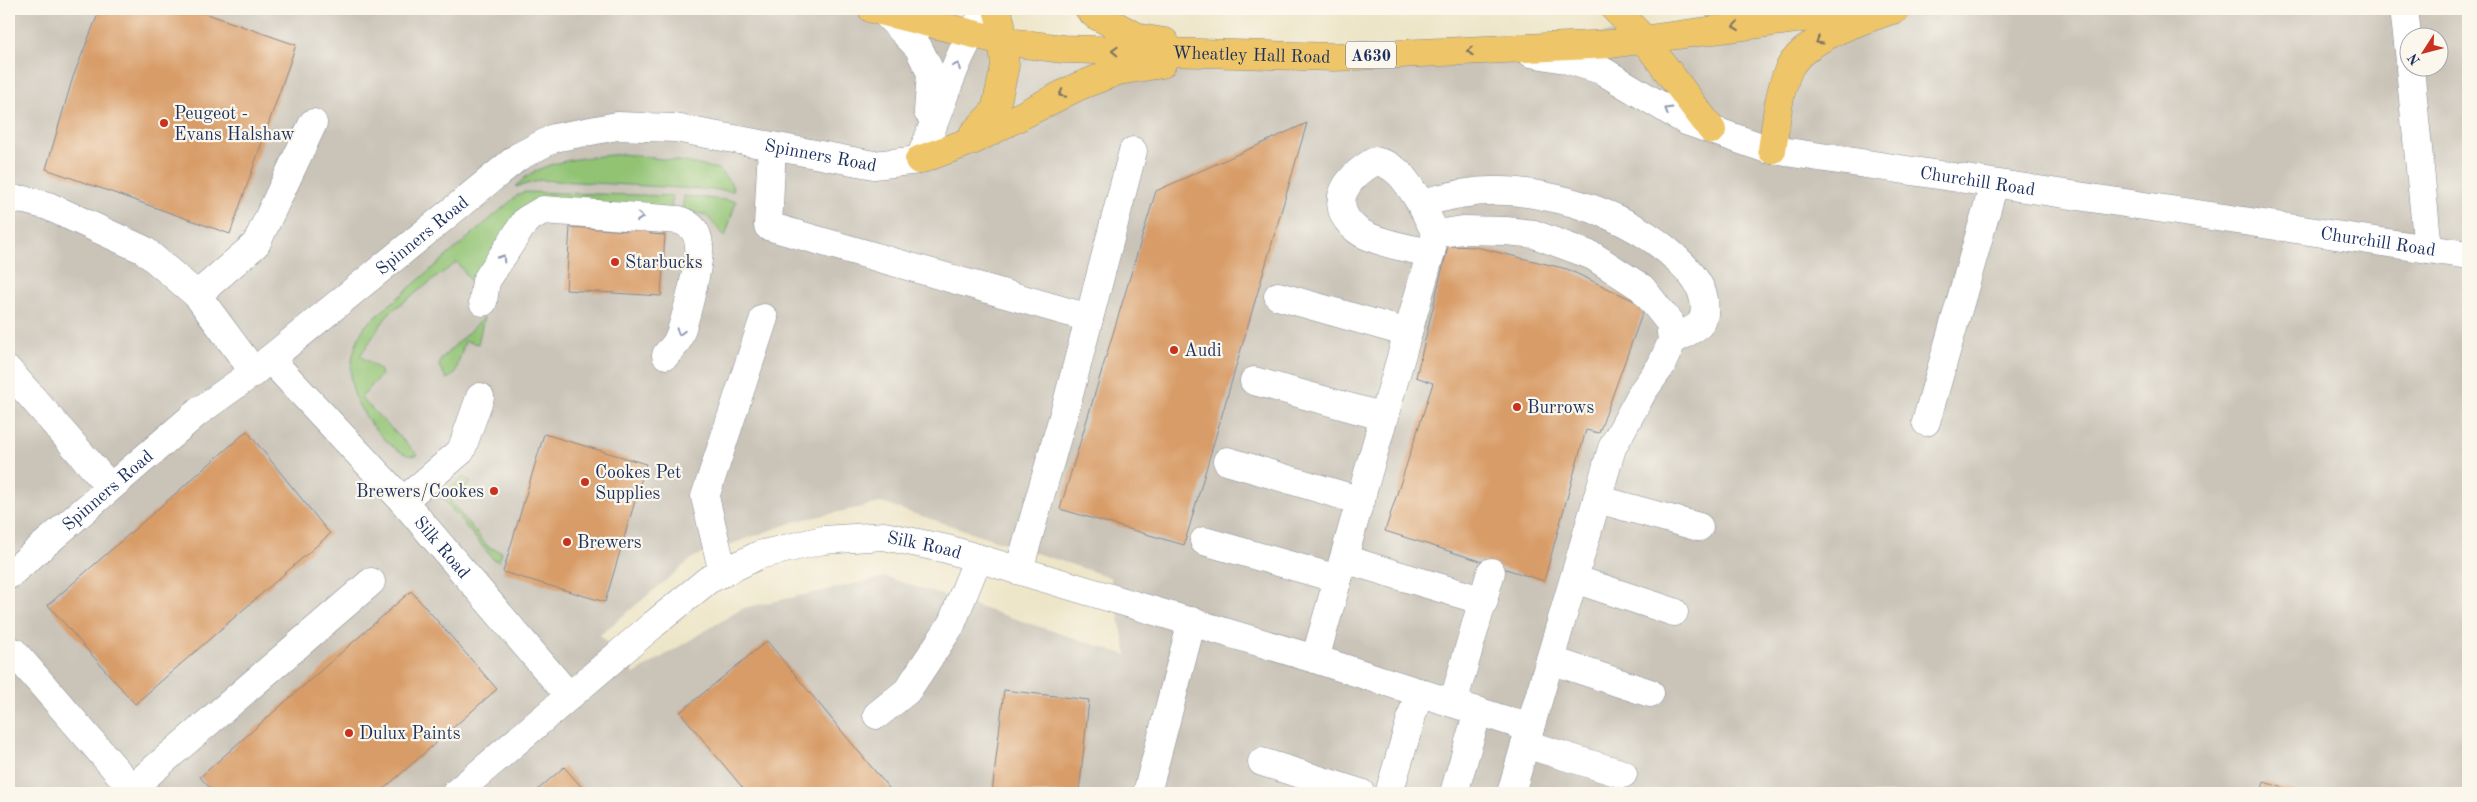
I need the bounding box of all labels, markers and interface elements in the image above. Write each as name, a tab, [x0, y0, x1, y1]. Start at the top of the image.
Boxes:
one-way arrow	[1732, 20, 1740, 31]
north arrow	[2400, 28, 2450, 78]
one-way arrow	[1816, 35, 1825, 45]
road number: A630	[1346, 42, 1396, 68]
street label: Wheatley Hall Road	[1172, 44, 1331, 67]
one-way arrow	[1111, 45, 1119, 56]
one-way arrow	[1466, 45, 1474, 56]
text: N	[2405, 50, 2423, 67]
one-way arrow	[951, 62, 961, 71]
one-way arrow	[1059, 88, 1068, 98]
place label: Peugeot - Evans Halshaw	[174, 105, 295, 144]
one-way arrow	[1664, 106, 1673, 116]
marker: Peugeot - Evans Halshaw	[158, 117, 170, 129]
street label: Spinners Road	[763, 137, 878, 175]
street label: Churchill Road	[1919, 164, 2036, 199]
street label: Spinners Road	[373, 193, 472, 279]
one-way arrow	[637, 212, 645, 223]
street label: Churchill Road	[2319, 225, 2437, 260]
one-way arrow	[495, 254, 505, 263]
place label: Starbucks	[625, 254, 703, 272]
marker: Starbucks	[609, 256, 621, 268]
one-way arrow	[675, 327, 685, 335]
place label: Audi	[1184, 342, 1222, 360]
marker: Audi	[1168, 344, 1180, 356]
place label: Burrows	[1527, 399, 1594, 417]
marker: Burrows	[1511, 401, 1523, 413]
street label: Spinners Road	[59, 447, 157, 535]
place label: Cookes Pet Supplies	[595, 464, 681, 503]
marker: Cookes Pet Supplies	[579, 476, 591, 488]
place label: Brewers/Cookes	[356, 483, 484, 501]
marker: Brewers/Cookes	[488, 485, 500, 497]
street label: Silk Road	[410, 513, 473, 582]
street label: Silk Road	[886, 529, 963, 563]
place label: Brewers	[577, 534, 642, 552]
marker: Brewers	[561, 536, 573, 548]
place label: Dulux Paints	[359, 725, 461, 743]
marker: Dulux Paints	[343, 727, 355, 739]

